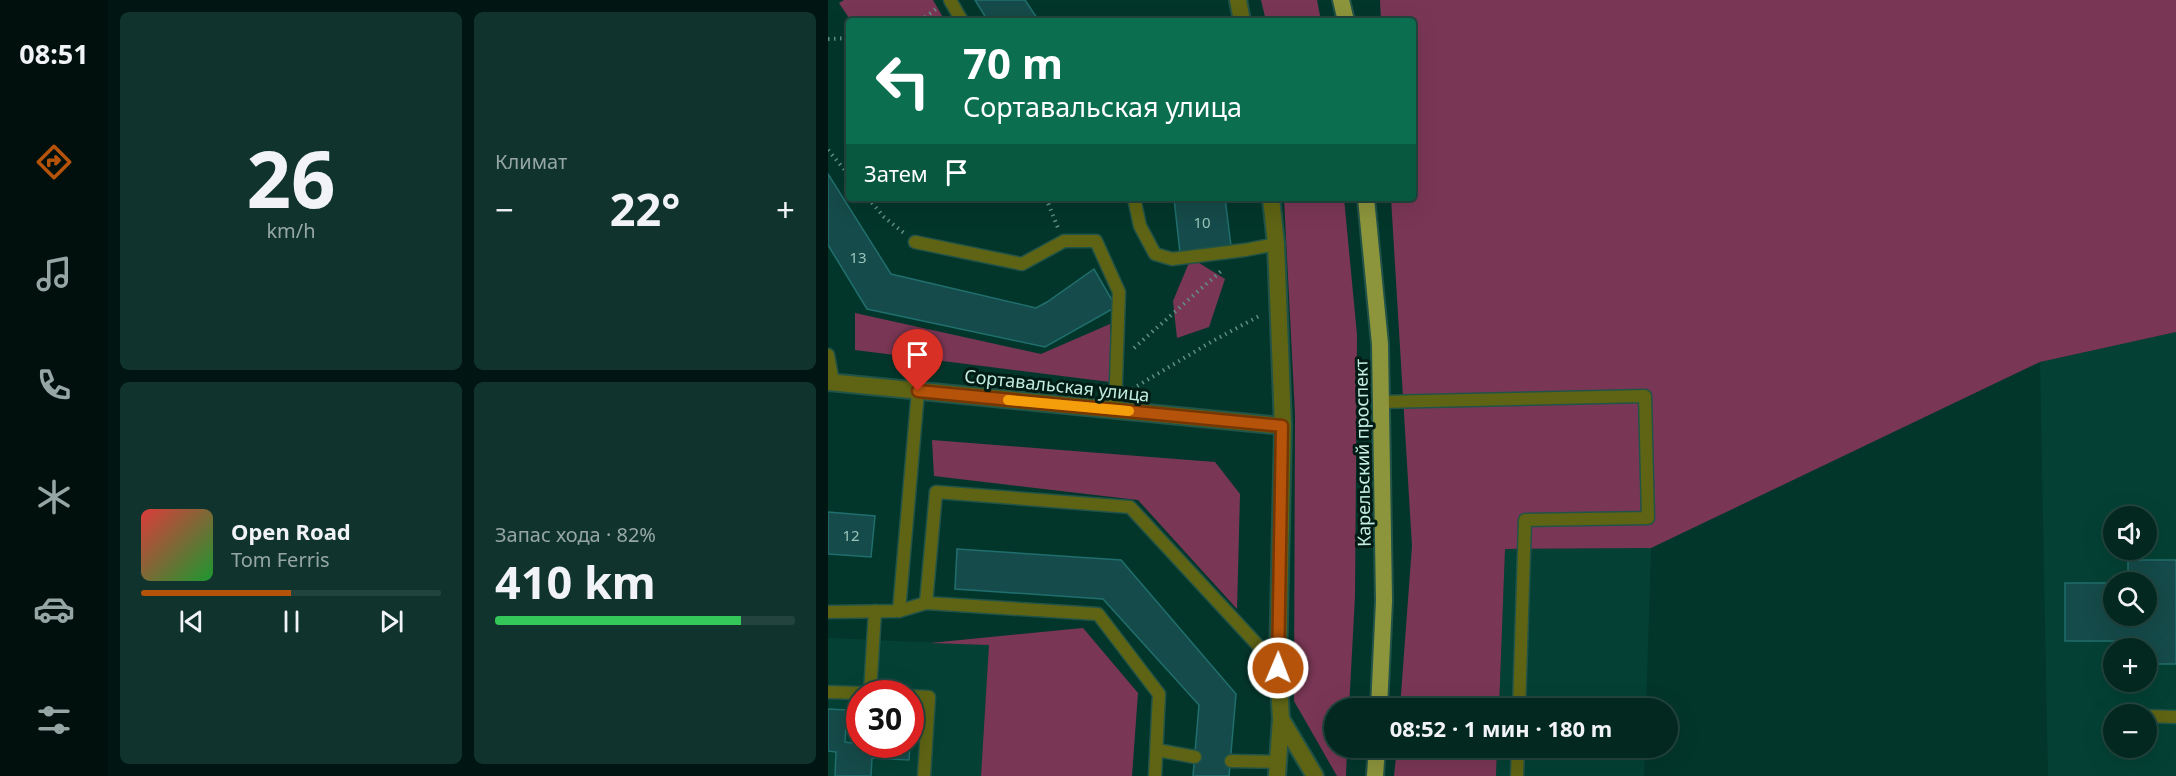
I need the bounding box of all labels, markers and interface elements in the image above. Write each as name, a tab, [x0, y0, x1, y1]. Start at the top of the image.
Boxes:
text: 70 m	[963, 34, 1063, 91]
text: 08:51	[19, 35, 89, 72]
icon: left	[864, 42, 942, 120]
text: Сортавальская улица	[963, 88, 1242, 125]
text: 26	[246, 125, 336, 231]
icon: directions	[33, 141, 75, 183]
text: Климат	[495, 148, 567, 175]
icon: arrive	[940, 156, 973, 189]
text: Затем	[864, 158, 928, 188]
text: 22°	[610, 178, 680, 239]
text: −	[495, 187, 514, 232]
text: +	[776, 187, 795, 232]
house number: 10	[1193, 212, 1211, 232]
text: km/h	[266, 217, 316, 244]
house number: 13	[849, 247, 867, 267]
icon: music	[33, 253, 75, 295]
pin	[892, 329, 943, 391]
icon: arrive	[901, 338, 934, 371]
street label: Карельский проспект	[1348, 358, 1376, 547]
street label: Сортавальская улица	[963, 363, 1151, 407]
icon: phone	[33, 364, 75, 406]
icon: climate	[33, 476, 75, 518]
map controls	[2103, 506, 2157, 758]
button: sound	[2103, 506, 2157, 560]
text: Open Road	[231, 516, 351, 546]
text: Запас хода · 82%	[495, 521, 656, 548]
house number: 12	[842, 525, 860, 545]
text: Tom Ferris	[231, 546, 330, 573]
text: 410 km	[495, 551, 656, 612]
button: search	[2103, 572, 2157, 626]
icon: car	[33, 588, 75, 630]
icon: previous	[175, 605, 208, 638]
icon: pause	[275, 605, 308, 638]
icon: next	[375, 605, 408, 638]
position arrow	[1246, 636, 1310, 700]
button: +	[2103, 638, 2157, 692]
speed limit sign: 30	[846, 680, 924, 758]
icon: filters	[33, 699, 75, 741]
button: −	[2103, 704, 2157, 758]
text: 08:52 · 1 мин · 180 m	[1390, 713, 1612, 743]

